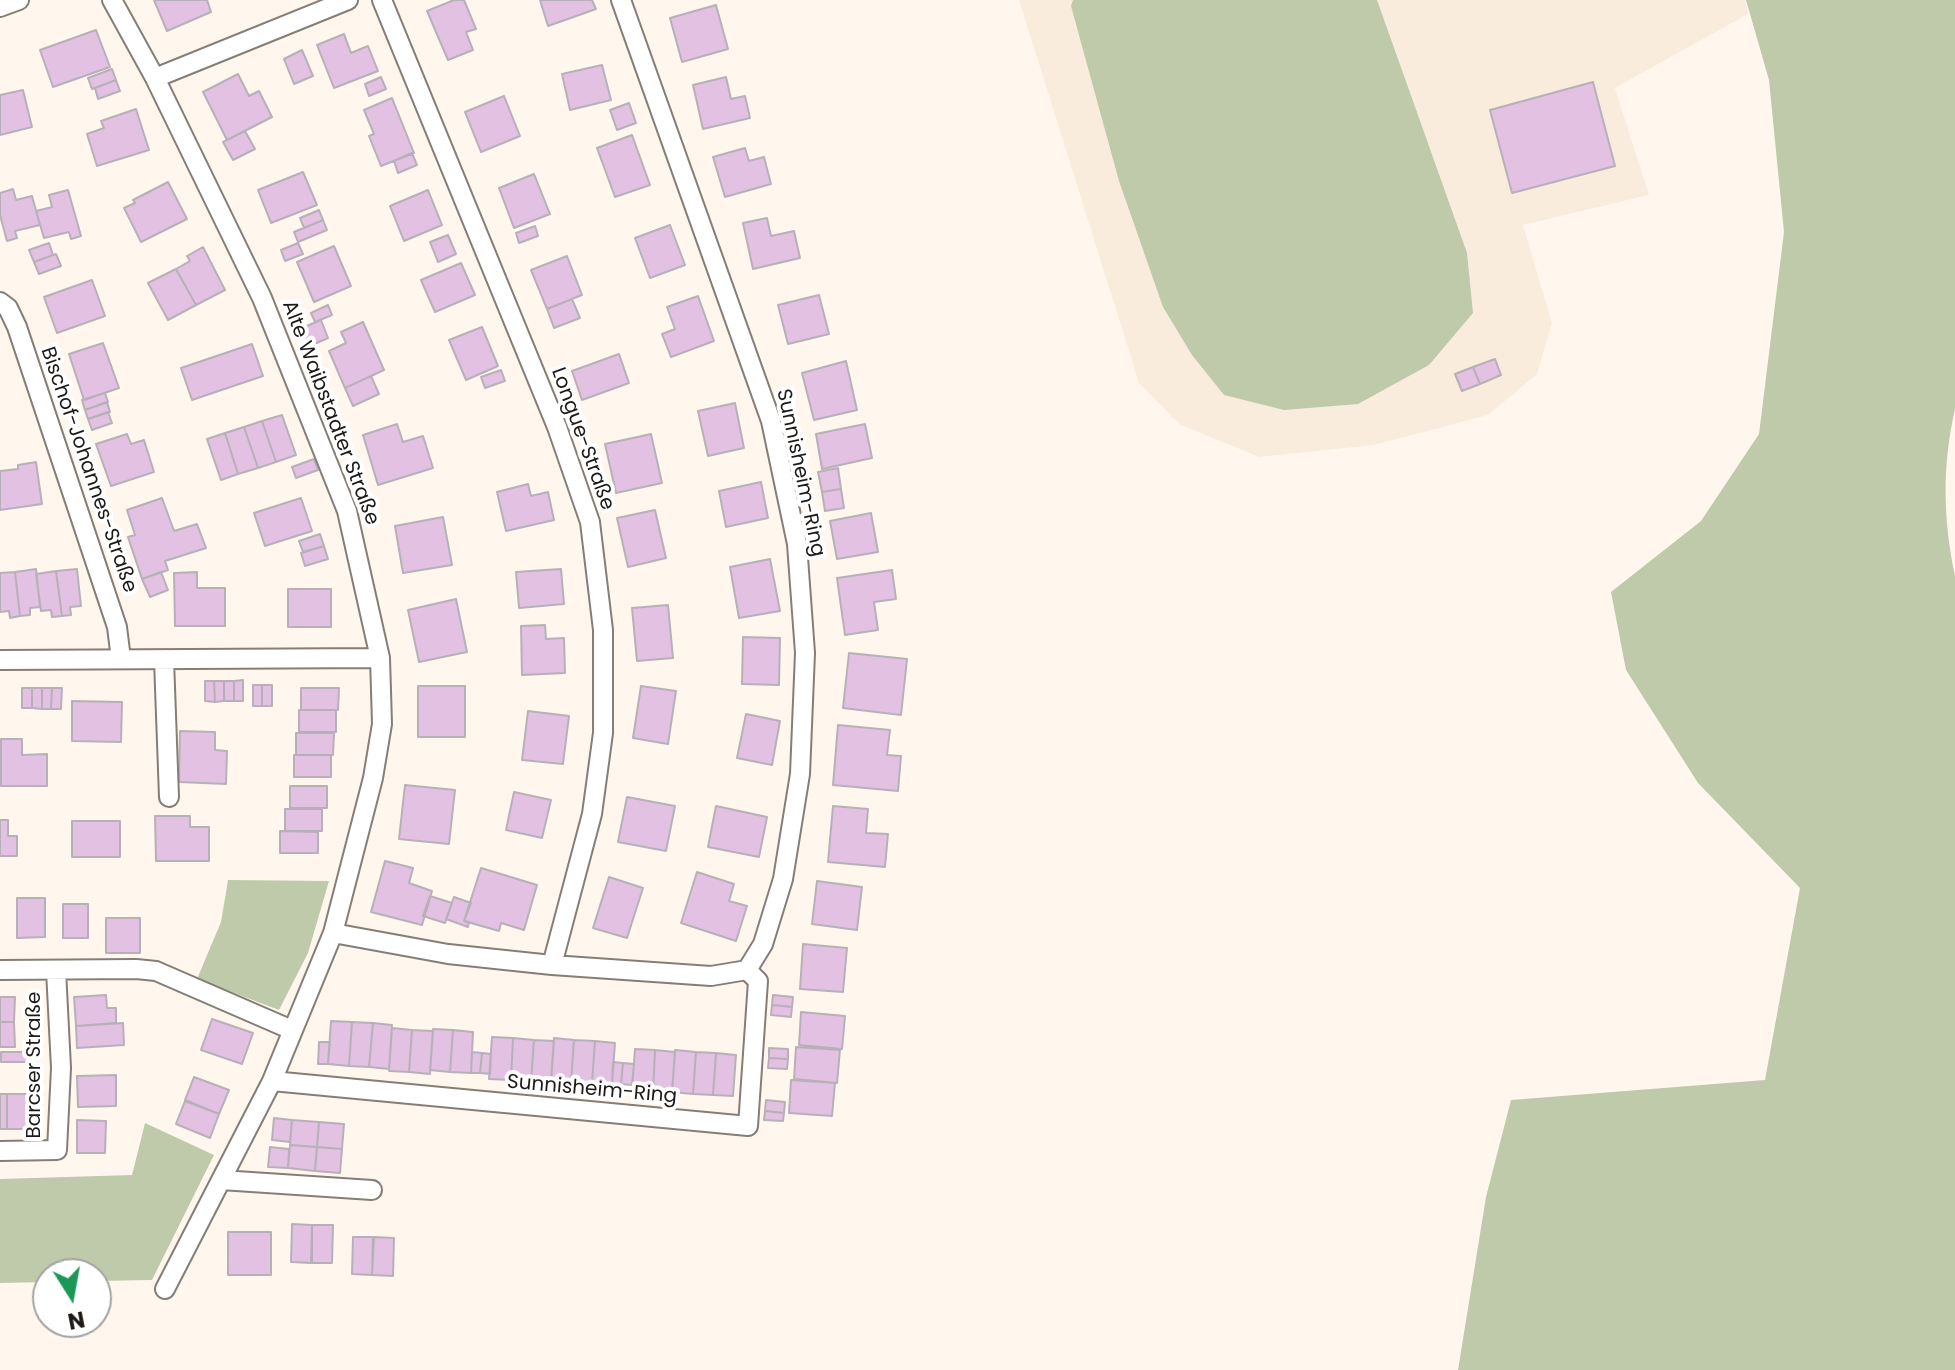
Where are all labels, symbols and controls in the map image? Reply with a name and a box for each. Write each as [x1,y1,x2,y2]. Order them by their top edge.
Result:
street label: Alte Waibstadter Straße [276,298,384,528]
street label: Bischof-Johannes-Straße [35,344,141,596]
street label: Longue-Straße [545,364,619,514]
street label: Sunnisheim-Ring [771,387,829,559]
street label: Barcser Straße [23,991,47,1139]
street label: Sunnisheim-Ring [506,1071,678,1109]
north arrow [32,1258,112,1338]
text: N [65,1303,87,1337]

